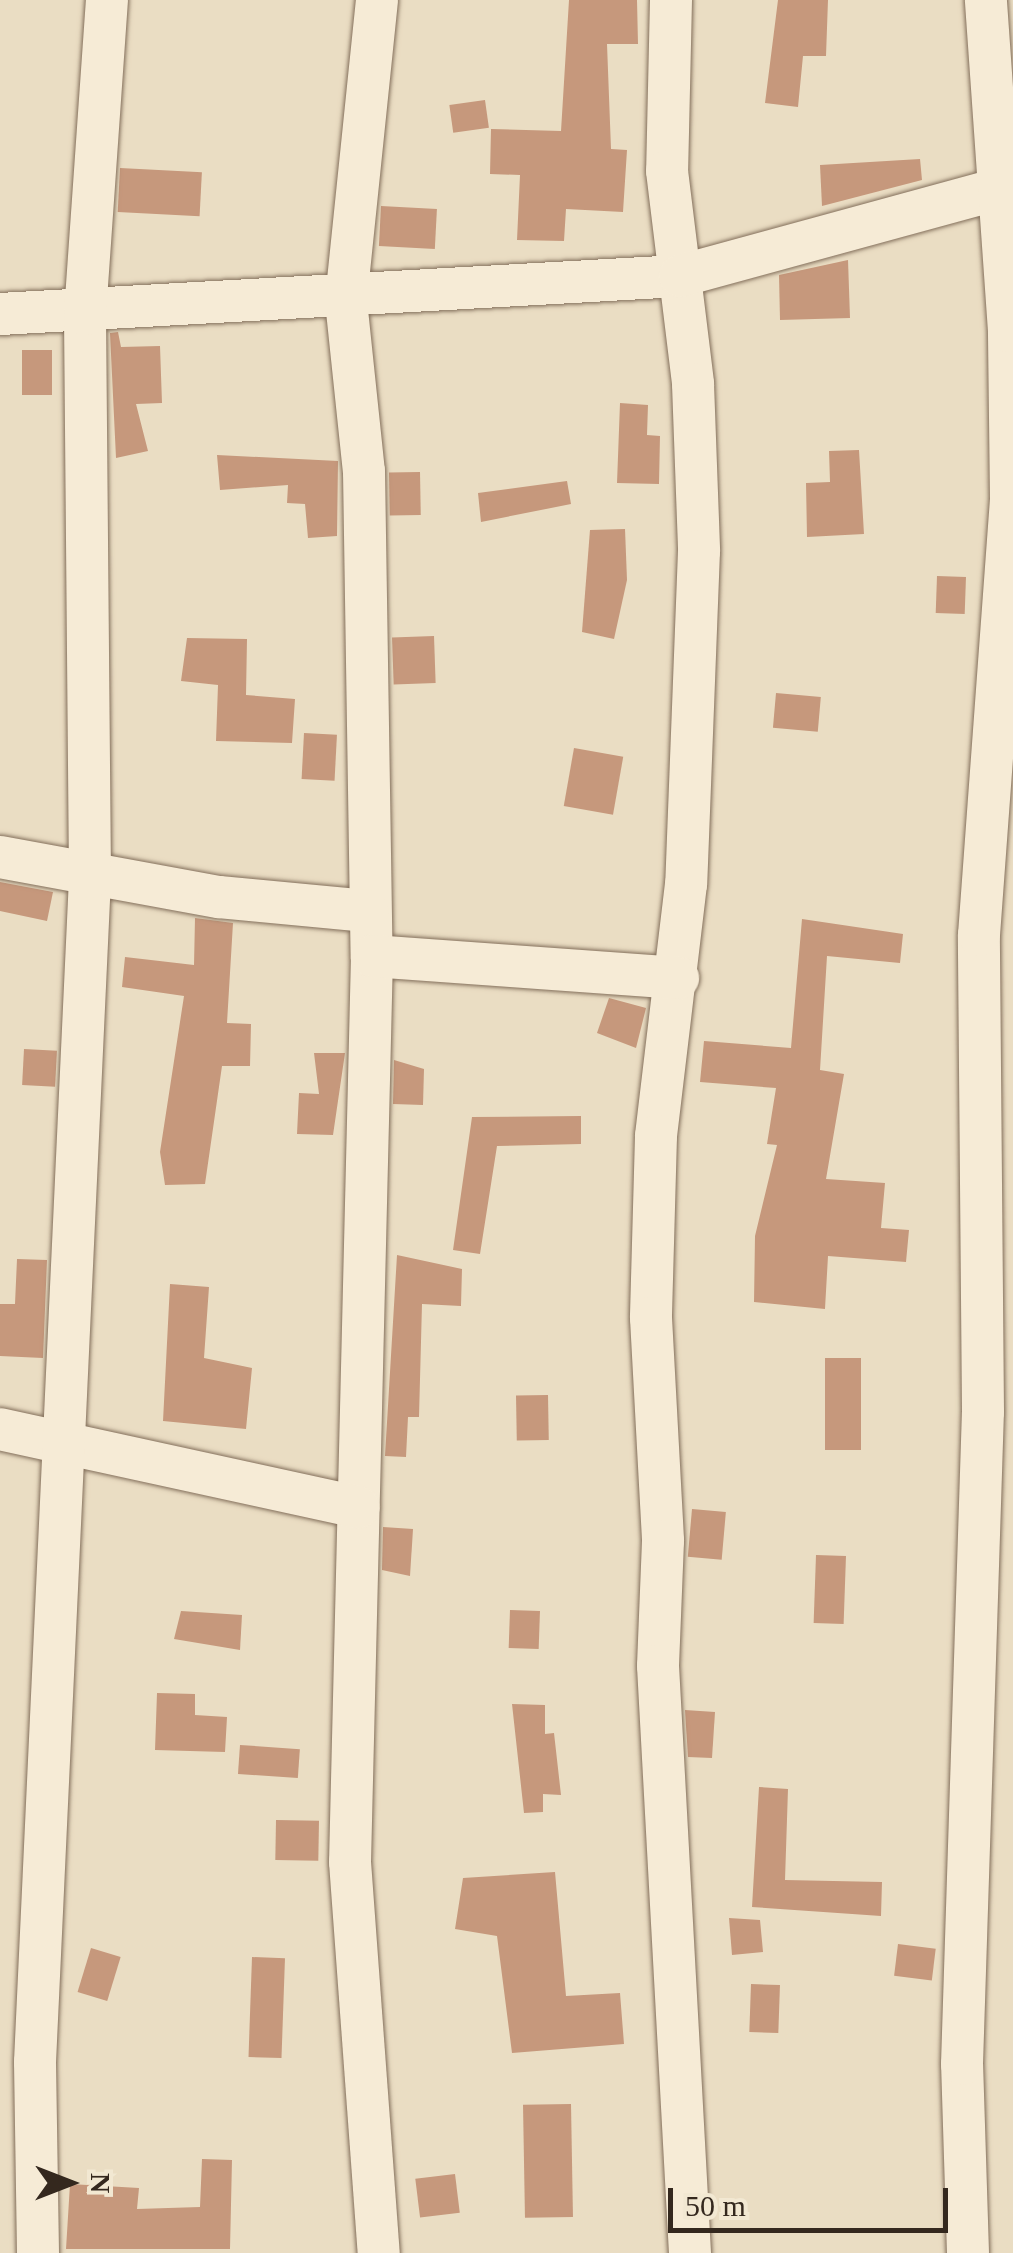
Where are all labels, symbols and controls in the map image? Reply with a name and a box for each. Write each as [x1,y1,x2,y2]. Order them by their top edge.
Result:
north arrow [20,2133,120,2233]
scale bar [673,2168,953,2230]
text: N [85,2173,116,2193]
text: 50 m [685,2189,746,2222]

